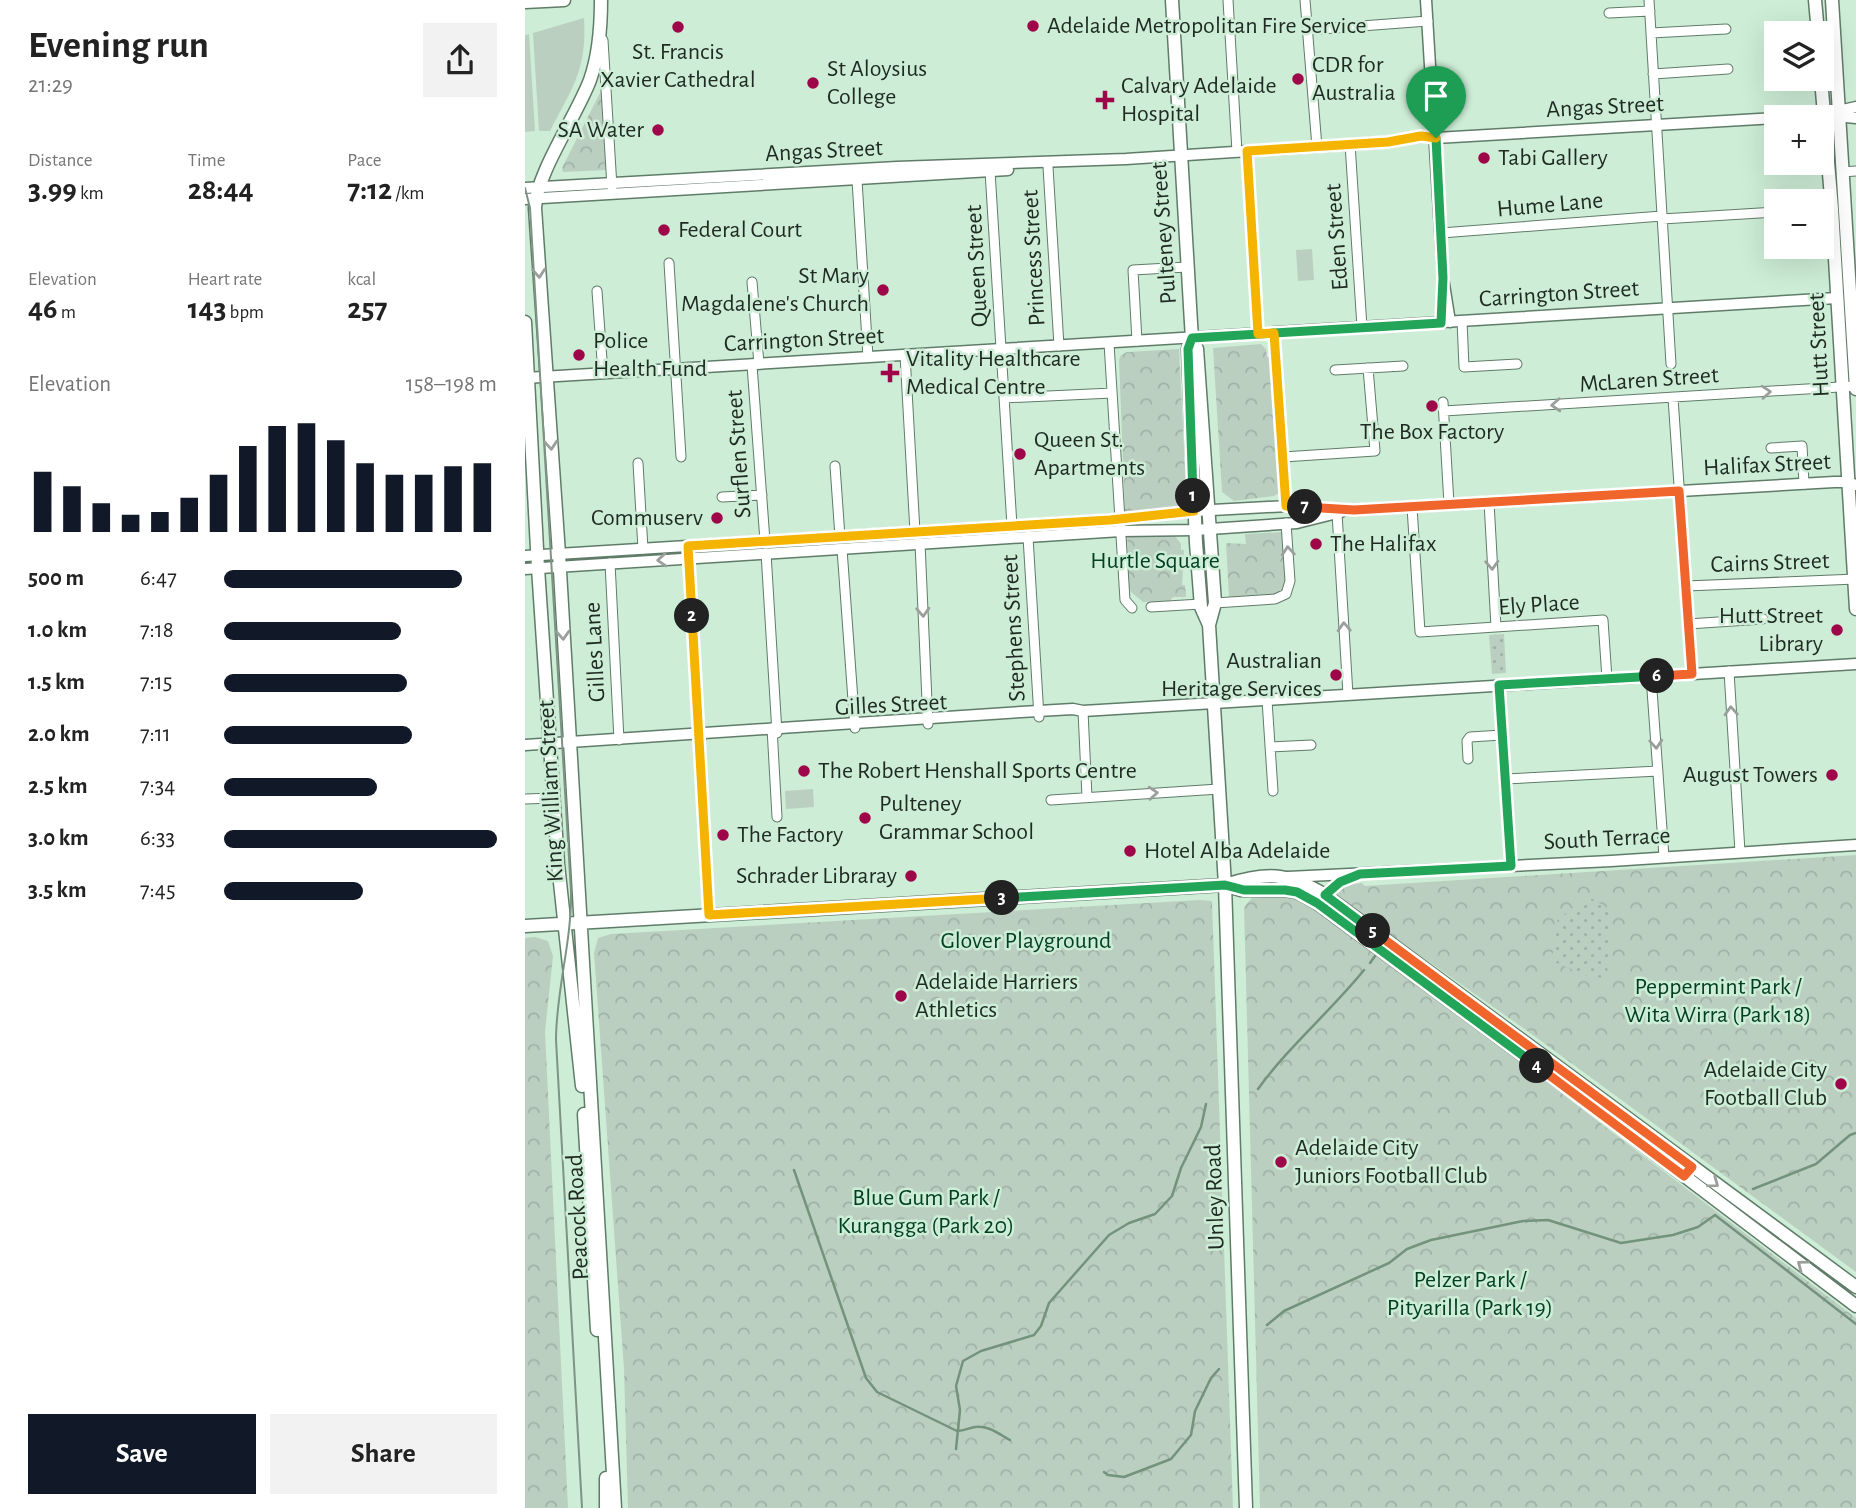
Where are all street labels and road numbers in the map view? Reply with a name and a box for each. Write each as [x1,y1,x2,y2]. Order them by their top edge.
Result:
street label: Angas Street [1546,92,1665,122]
street label: Angas Street [765,136,884,166]
street label: Pulteney Street [1147,161,1181,305]
street label: Eden Street [1321,182,1353,291]
street label: Hume Lane [1496,188,1604,222]
street label: Princess Street [1018,189,1050,327]
street label: Queen Street [962,204,992,328]
street label: Carrington Street [1478,276,1640,312]
street label: Hutt Street [1804,292,1834,398]
street label: Carrington Street [723,324,885,356]
street label: McLaren Street [1579,363,1720,397]
street label: Surflen Street [723,389,755,519]
street label: Halifax Street [1703,450,1832,480]
street label: Cairns Street [1710,549,1830,577]
street label: Stephens Street [998,554,1030,702]
street label: Ely Place [1498,590,1580,620]
street label: Gilles Lane [580,601,610,703]
street label: Gilles Street [834,690,948,720]
street label: King William Street [534,699,568,883]
street label: South Terrace [1543,824,1671,854]
street label: Unley Road [1201,1144,1229,1250]
street label: Peacock Road [563,1153,593,1281]

